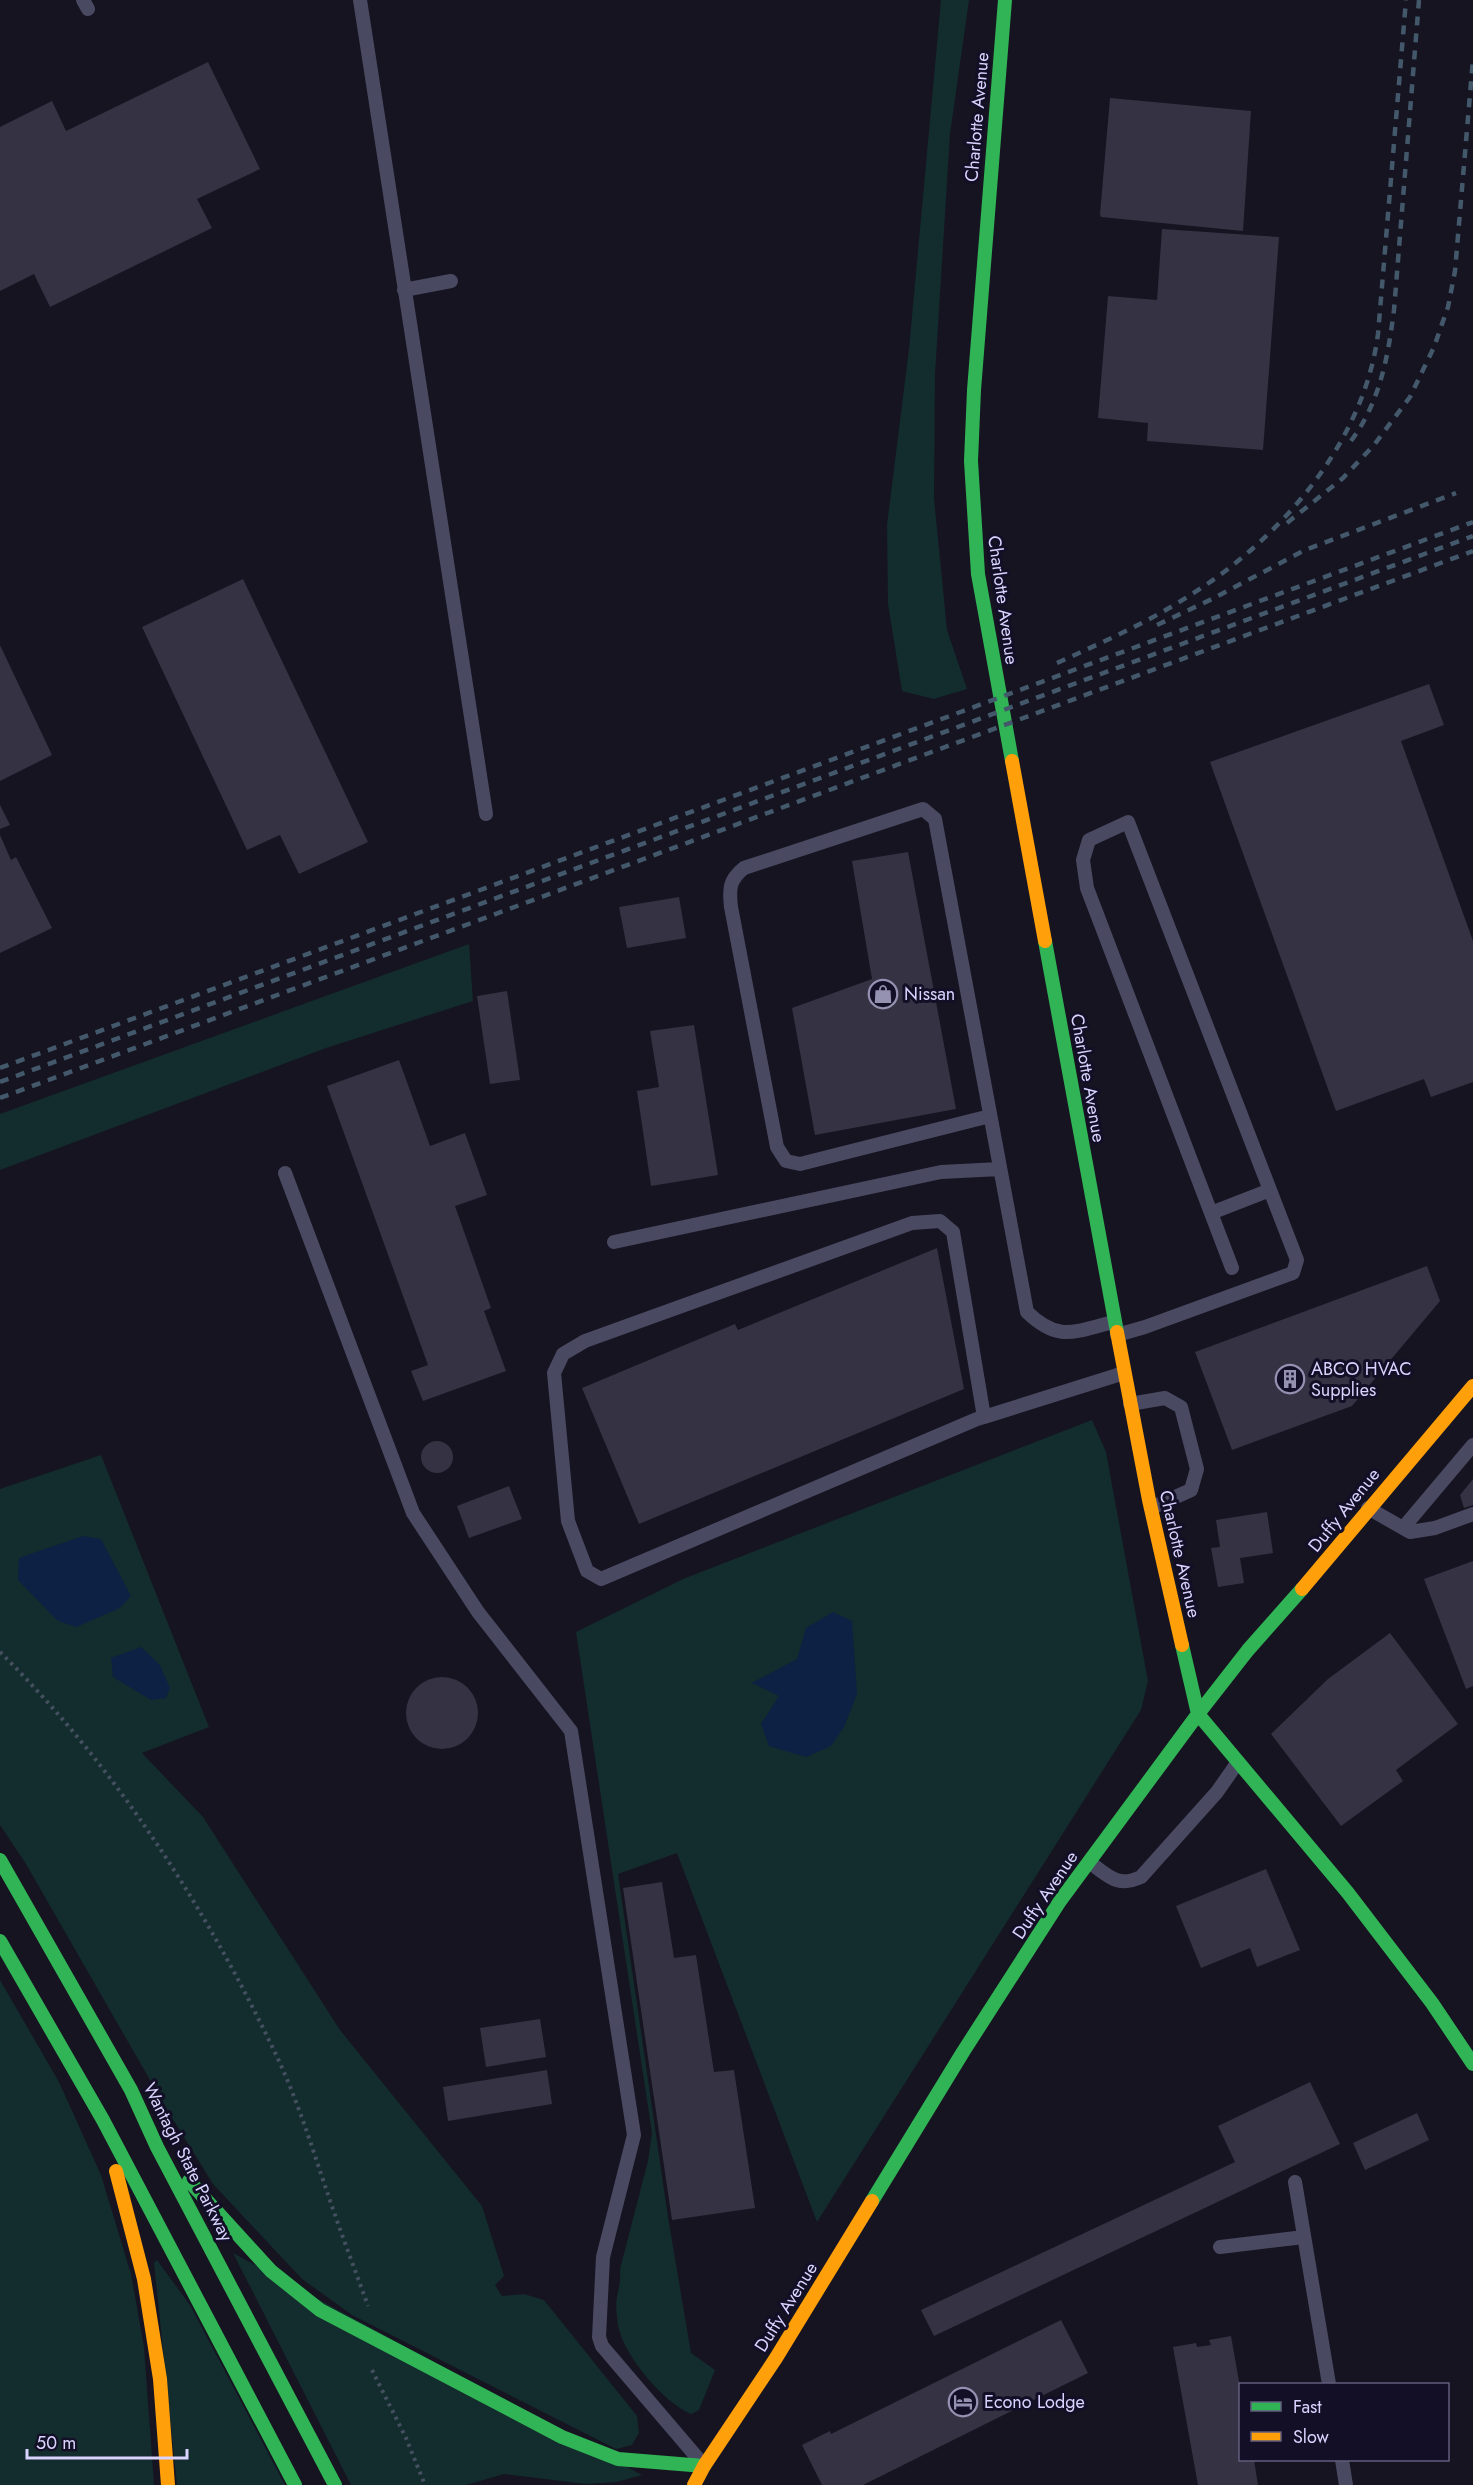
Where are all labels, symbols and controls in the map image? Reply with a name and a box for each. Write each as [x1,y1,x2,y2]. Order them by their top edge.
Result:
street label: Charlotte Avenue [958,51,996,183]
street label: Charlotte Avenue [981,534,1025,666]
shop icon: Nissan [867,978,899,1010]
place label: Nissan [904,981,955,1007]
street label: Charlotte Avenue [1064,1012,1112,1144]
place label: ABCO HVAC Supplies [1311,1356,1412,1403]
building icon: ABCO HVAC Supplies [1274,1363,1306,1395]
street label: Duffy Avenue [1302,1462,1386,1558]
street label: Charlotte Avenue [1153,1488,1207,1620]
street label: Duffy Avenue [1006,1846,1084,1944]
street label: Wantagh State Parkway [137,2078,239,2246]
street label: Duffy Avenue [748,2257,824,2357]
legend [1239,2383,1449,2461]
hotel icon: Econo Lodge [947,2386,979,2418]
place label: Econo Lodge [984,2389,1085,2415]
text: Fast [1293,2394,1322,2420]
scale bar [27,2422,188,2460]
text: Slow [1293,2424,1330,2450]
text: 50 m [36,2430,76,2456]

